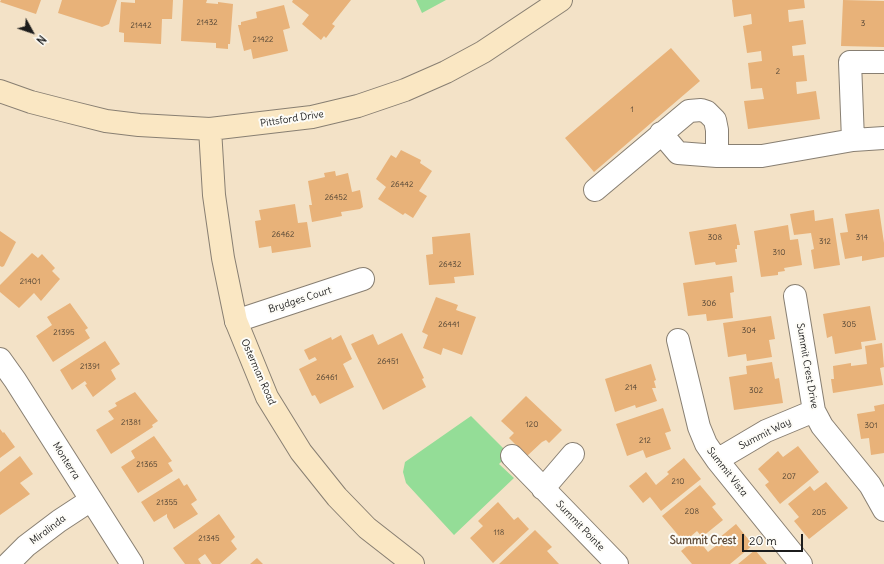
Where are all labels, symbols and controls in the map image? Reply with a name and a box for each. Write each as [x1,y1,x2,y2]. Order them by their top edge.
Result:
north arrow [12,12,52,52]
house number: 21432 [196,18,218,28]
house number: 3 [861,19,865,29]
house number: 21442 [130,21,152,31]
text: N [33,32,49,47]
house number: 21422 [253,35,273,45]
house number: 2 [776,67,780,77]
house number: 1 [630,105,634,115]
street label: Pittsford Drive [259,108,325,130]
house number: 26442 [391,180,413,190]
house number: 26452 [325,193,347,203]
house number: 26462 [272,230,294,240]
house number: 308 [708,233,722,243]
house number: 314 [856,233,868,243]
house number: 312 [819,237,831,247]
house number: 310 [773,248,785,258]
house number: 26432 [439,260,461,270]
house number: 21401 [20,277,40,287]
street label: Brydges Court [267,284,333,316]
house number: 306 [702,299,716,309]
house number: 26441 [438,320,460,330]
house number: 305 [842,320,856,330]
street label: Summit Crest Drive [794,322,820,410]
house number: 304 [742,326,756,336]
house number: 21395 [53,328,75,338]
street label: Osterman Road [238,337,278,407]
house number: 26451 [377,357,399,367]
house number: 21391 [80,362,100,372]
house number: 26461 [316,373,338,383]
house number: 214 [625,383,637,393]
house number: 302 [749,386,763,396]
street label: Summit Way [737,416,793,452]
house number: 21381 [121,418,141,428]
house number: 120 [526,420,538,430]
house number: 301 [865,421,877,431]
house number: 212 [639,436,651,446]
street label: Monterra [50,440,82,482]
street label: Summit Vista [704,445,750,499]
house number: 21365 [136,460,158,470]
house number: 207 [782,472,796,482]
house number: 210 [672,477,684,487]
house number: 21355 [156,498,178,508]
street label: Summit Pointe [553,498,607,554]
house number: 208 [685,507,699,517]
house number: 205 [812,508,826,518]
street label: Miralinda [28,513,68,547]
scale bar [744,526,805,552]
house number: 118 [494,528,504,538]
text: 20 m [749,533,777,548]
house number: 21345 [198,534,220,544]
district label: Summit Crest [670,534,736,548]

